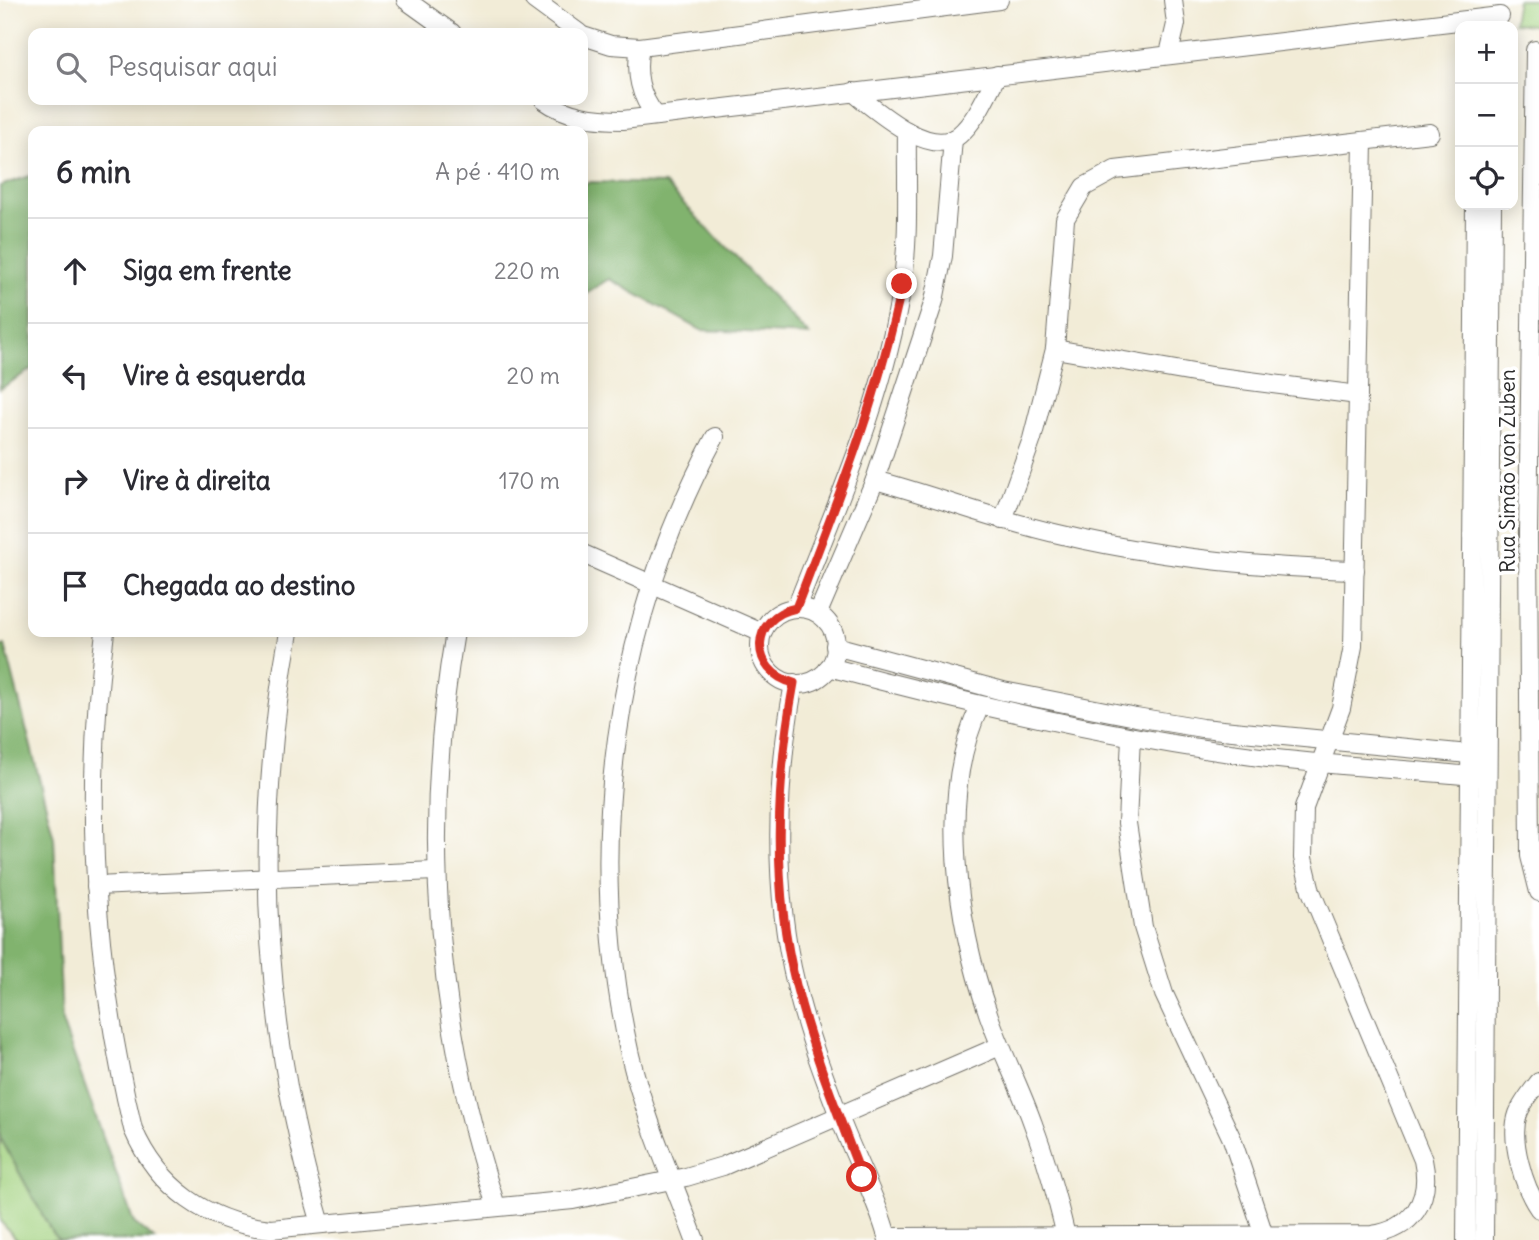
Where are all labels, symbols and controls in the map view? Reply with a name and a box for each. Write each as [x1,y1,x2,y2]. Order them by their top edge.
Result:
map controls [1455,21,1518,210]
button: + [1455,21,1518,84]
search box [28,28,588,105]
icon: search [52,48,90,86]
text: Pesquisar aqui [108,50,277,83]
button: − [1455,84,1518,147]
button: locate [1455,147,1518,210]
text: 6 min [56,153,131,191]
text: A pé · 410 m [435,157,560,186]
icon: ahead [56,252,94,290]
text: Siga em frente [123,254,291,287]
text: 220 m [494,256,560,285]
route end [886,268,917,299]
icon: left [56,357,94,395]
text: Vire à esquerda [123,359,306,392]
text: 20 m [507,361,560,390]
street label: Rua Simão von Zuben [1494,369,1521,573]
icon: right [56,462,94,500]
text: Vire à direita [123,464,271,497]
text: 170 m [499,466,560,495]
icon: arrive [56,567,94,605]
text: Chegada ao destino [123,569,355,602]
route start [846,1161,877,1192]

